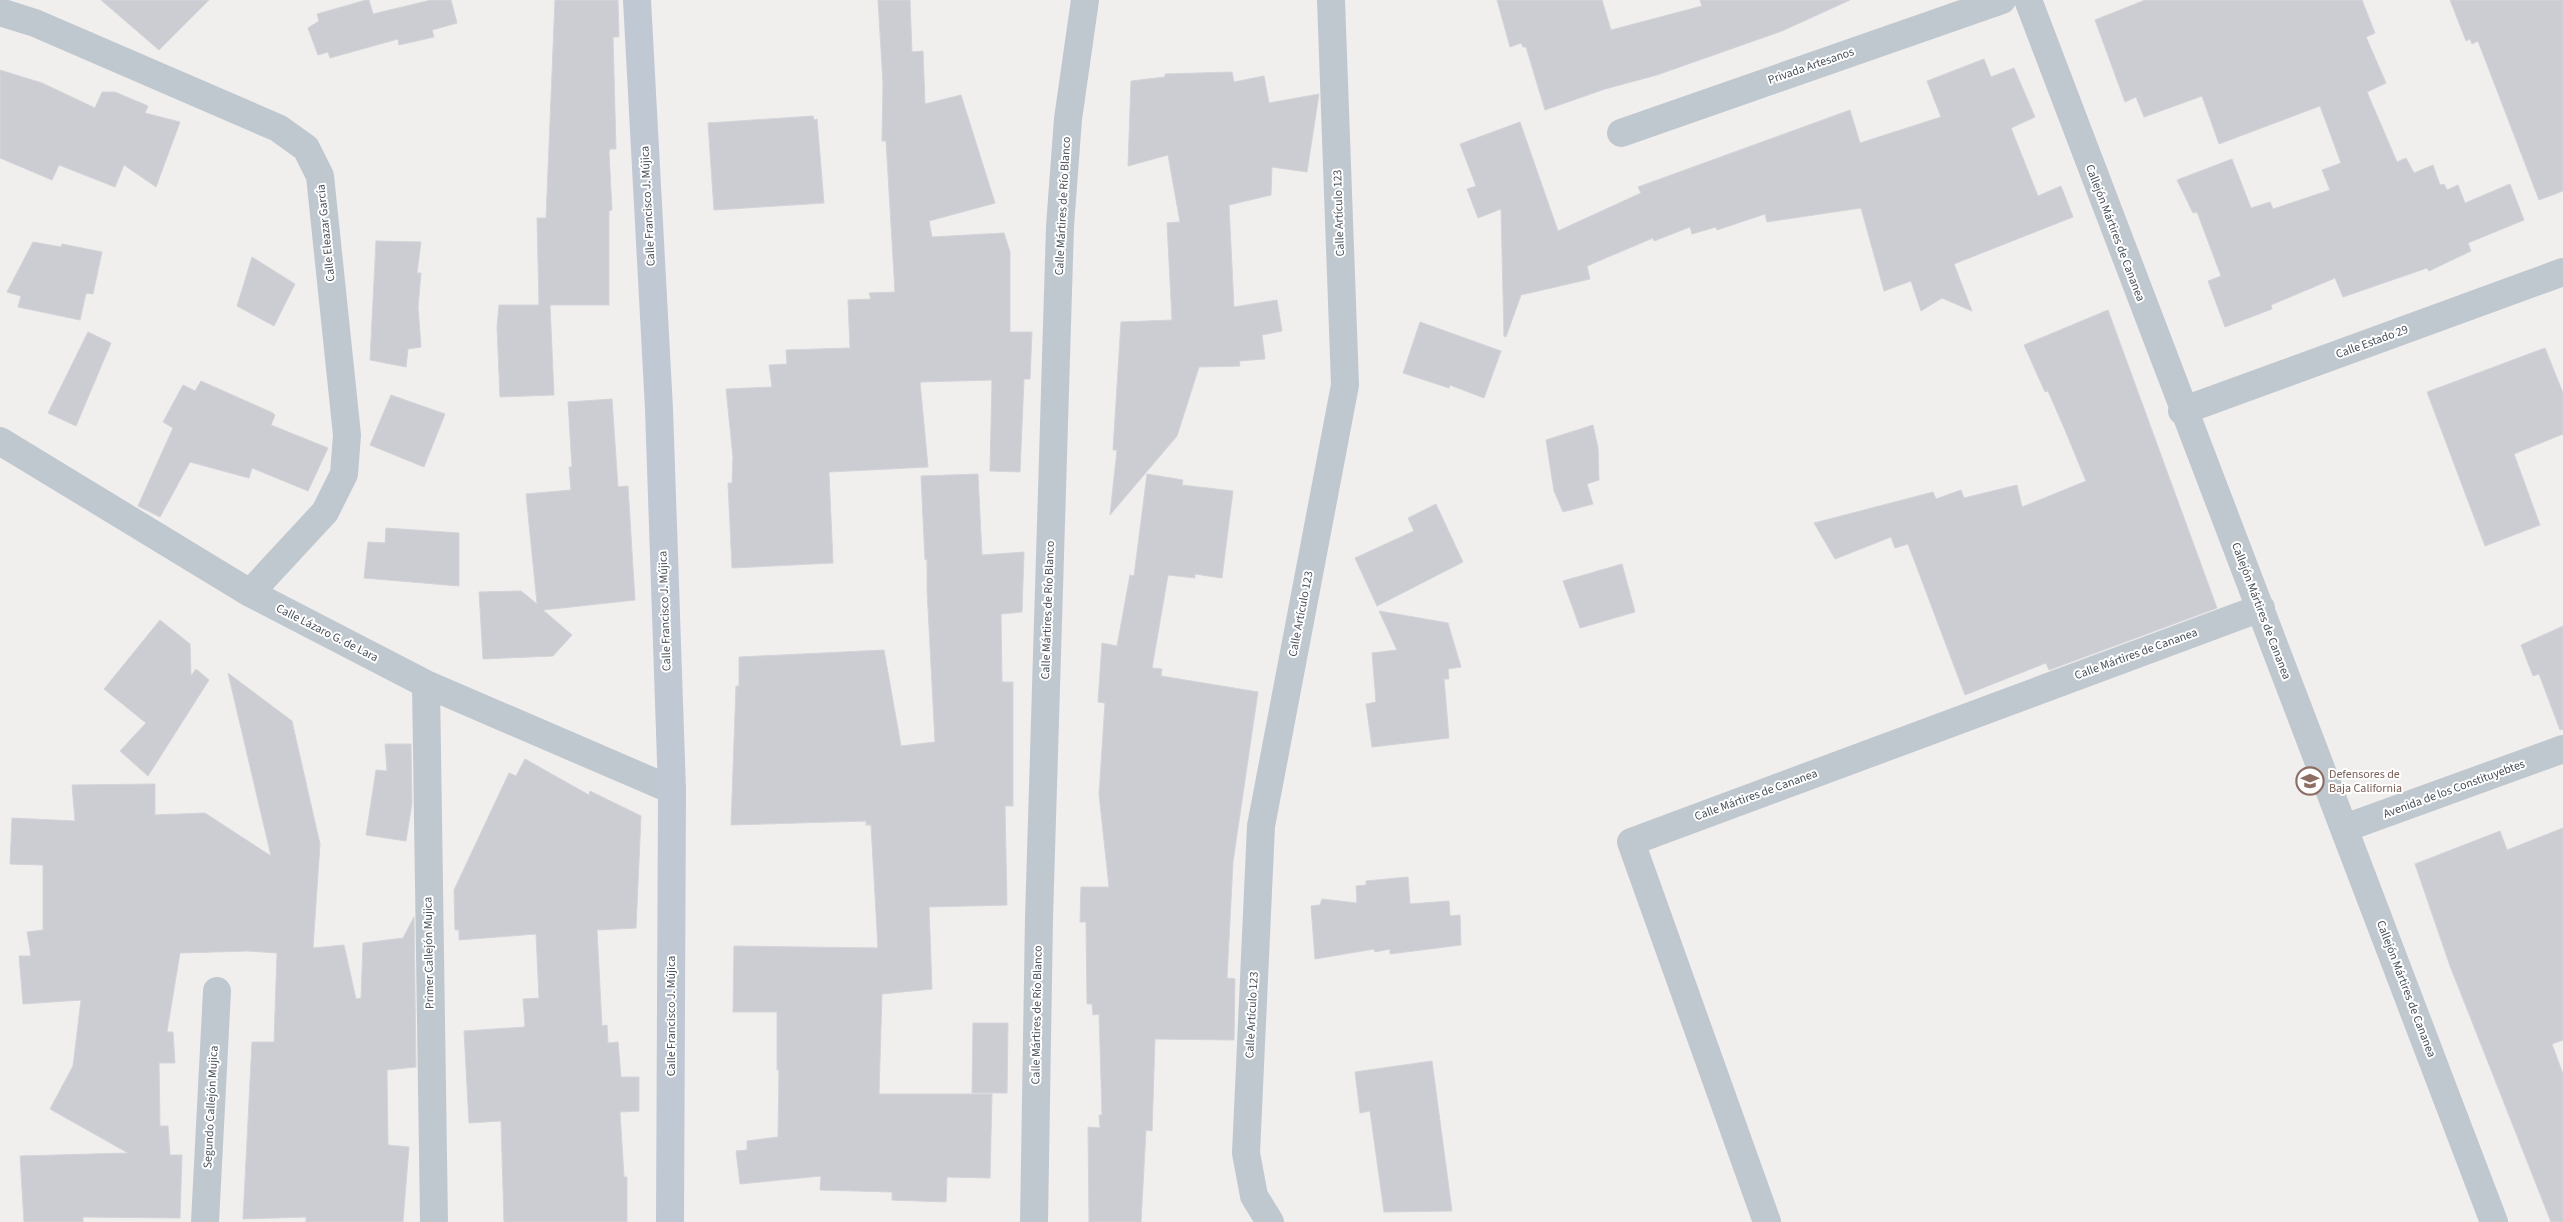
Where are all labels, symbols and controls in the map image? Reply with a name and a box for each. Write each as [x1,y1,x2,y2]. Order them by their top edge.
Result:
street label: Privada Artesanos [1766,43,1856,89]
street label: Calle Mártires de Río Blanco [1051,136,1075,276]
street label: Calle Francisco J. Mújica [636,145,660,267]
street label: Callejón Mártires de Cananea [2081,162,2149,304]
street label: Calle Artículo 123 [1329,169,1349,257]
street label: Calle Eleazar García [312,183,340,283]
street label: Calle Estado 29 [2333,321,2411,363]
street label: Calle Mártires de Río Blanco [1037,540,1059,680]
street label: Callejón Mártires de Cananea [2227,540,2295,682]
street label: Calle Francisco J. Mújica [654,550,676,672]
street label: Calle Artículo 123 [1284,570,1318,658]
street label: Calle Lázaro G. de Lara [273,600,381,666]
street label: Calle Mártires de Cananea [2072,624,2200,684]
street label: Avenida de los Constituyebtes [2381,755,2527,823]
street label: Calle Mártires de Cananea [1692,765,1820,825]
school or university icon: Defensores de Baja California [2295,766,2325,796]
place label: Defensores de Baja California [2329,766,2402,797]
street label: Primer Callejón Mujica [420,897,438,1009]
street label: Callejón Mártires de Cananea [2372,918,2440,1060]
street label: Calle Mártires de Río Blanco [1027,945,1047,1085]
street label: Calle Francisco J. Mújica [663,956,680,1076]
street label: Calle Artículo 123 [1241,971,1263,1059]
street label: Segundo Callejón Mujica [199,1045,223,1169]

